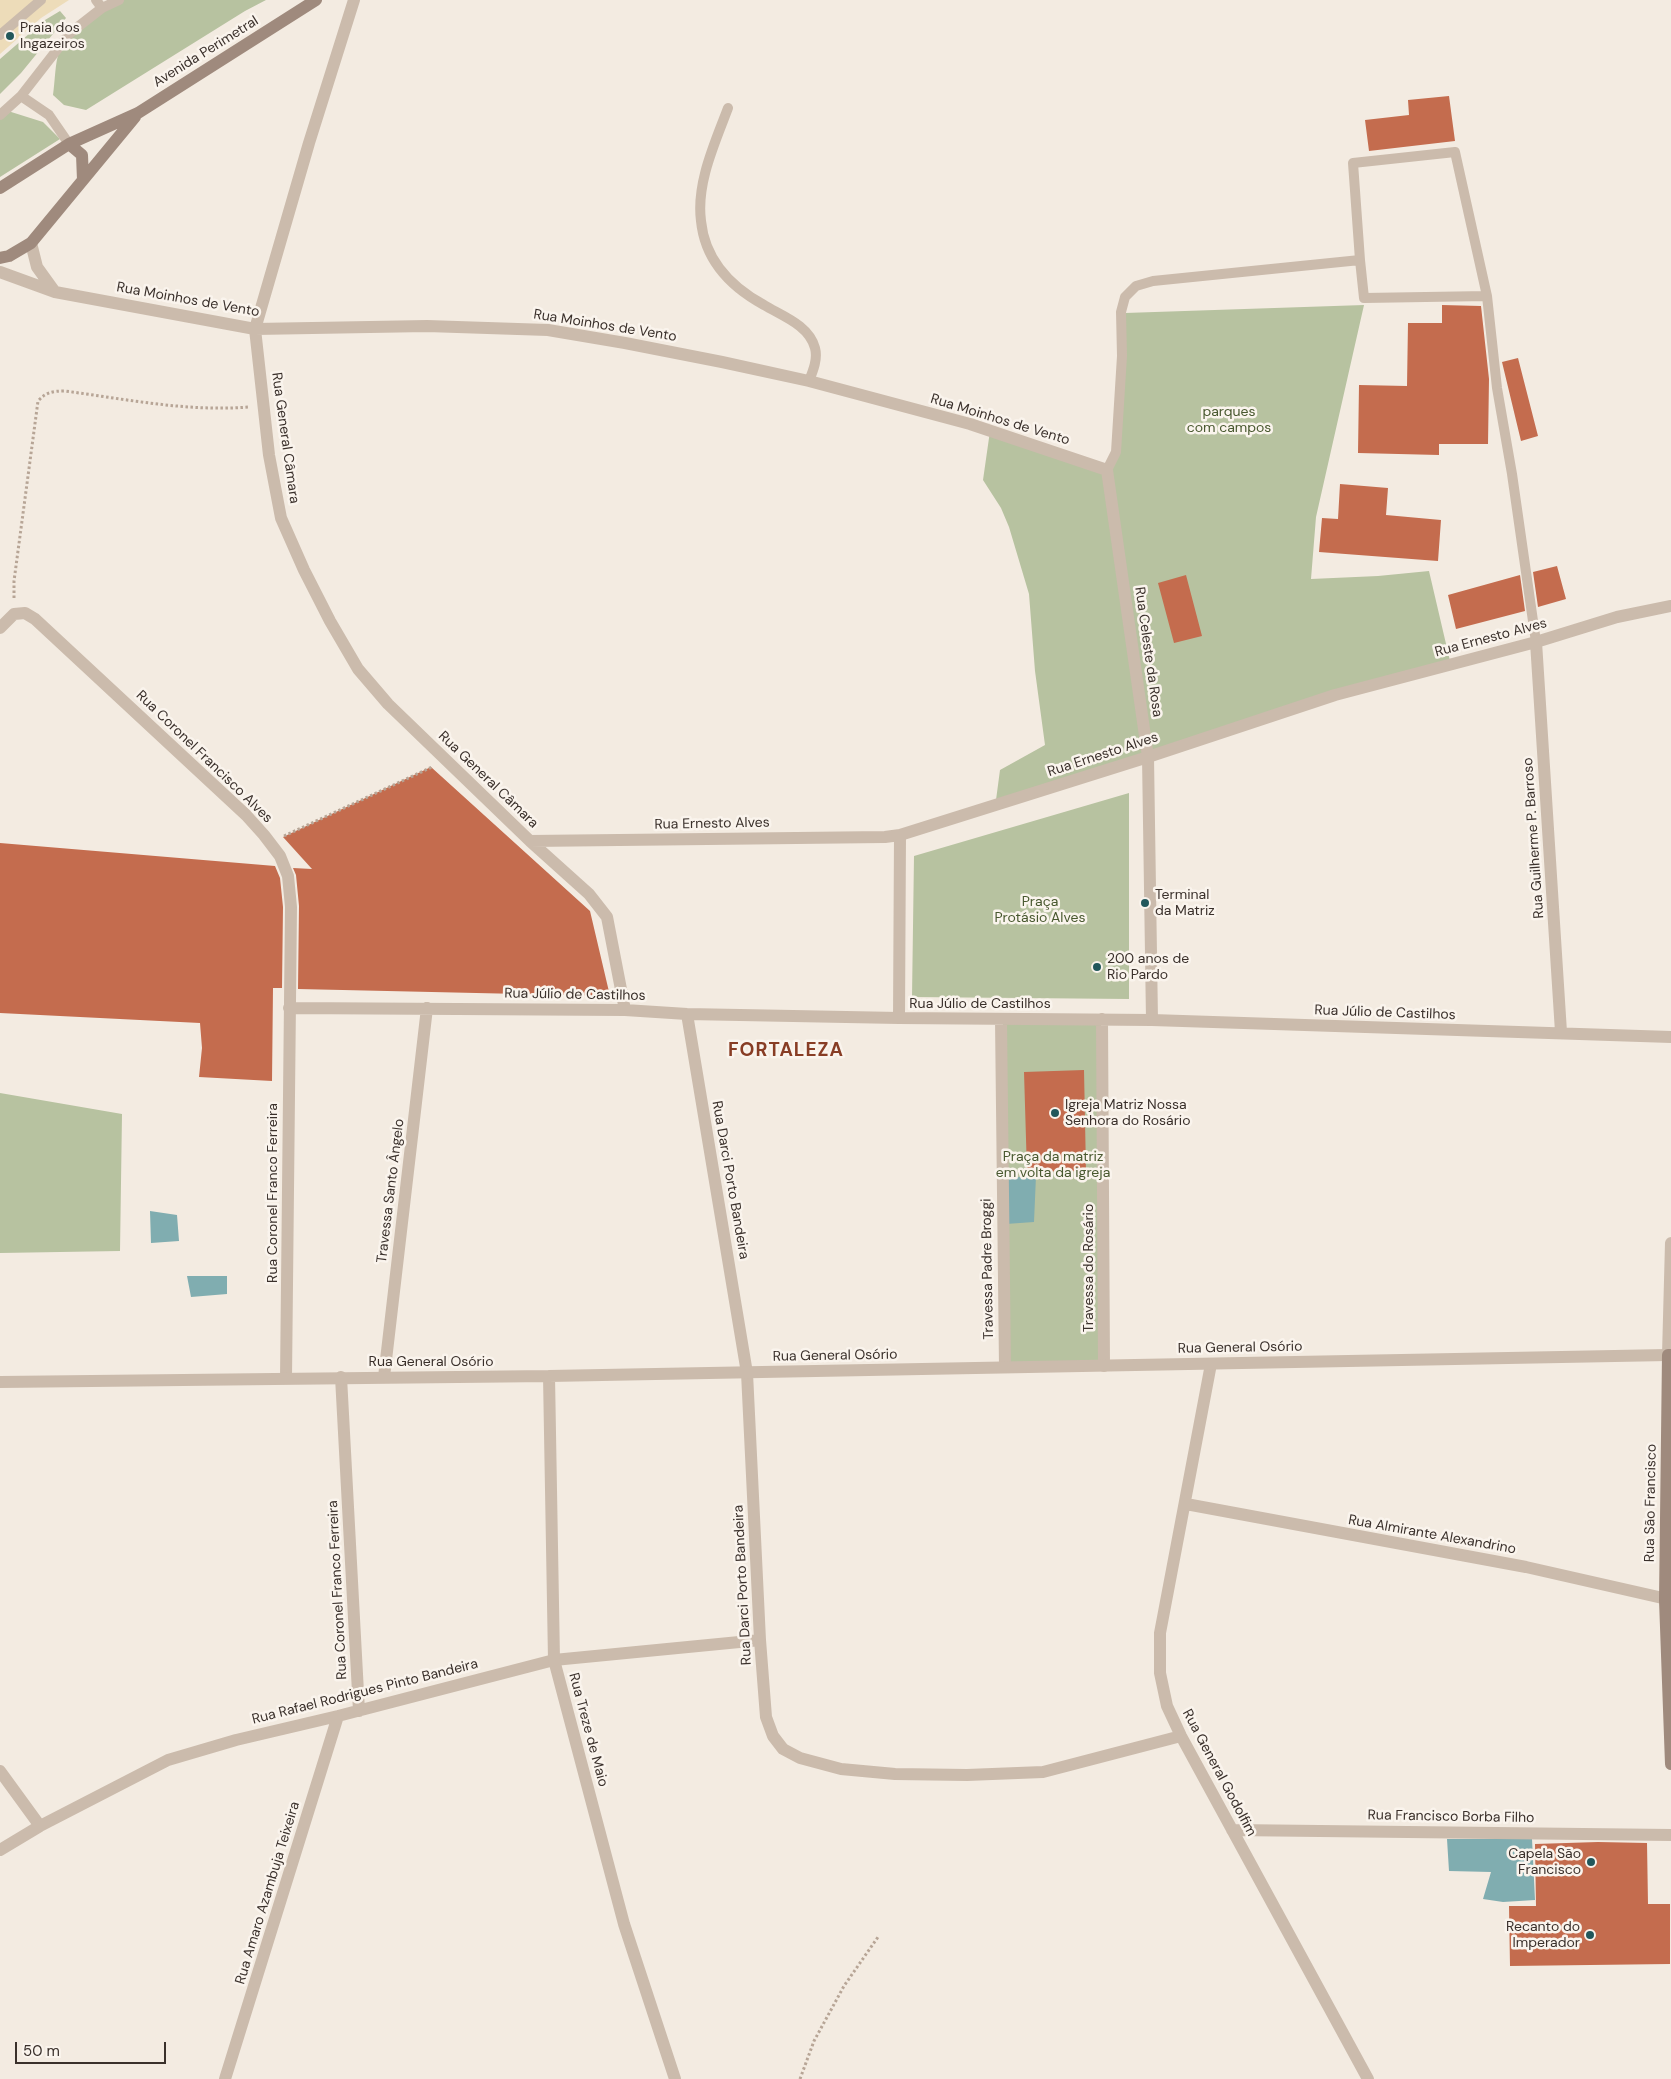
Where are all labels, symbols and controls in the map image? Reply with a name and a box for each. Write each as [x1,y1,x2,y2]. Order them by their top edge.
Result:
street label: Avenida Perimetral [150,13,262,91]
place label: Praia dos Ingazeiros [20,20,85,52]
marker: Praia dos Ingazeiros [4,30,16,42]
street label: Rua Moinhos de Vento [115,279,261,321]
street label: Rua Moinhos de Vento [532,306,678,346]
street label: Rua General Câmara [267,371,303,505]
street label: Rua Moinhos de Vento [928,391,1072,449]
park label: parques com campos [1187,404,1271,437]
street label: Rua Celeste da Rosa [1131,586,1165,718]
street label: Rua Ernesto Alves [1433,615,1549,661]
street label: Rua Coronel Francisco Alves [132,687,276,827]
street label: Rua General Câmara [435,728,541,832]
street label: Rua Ernesto Alves [1046,729,1160,781]
street label: Rua Guilherme P. Barroso [1520,757,1548,919]
street label: Rua Ernesto Alves [654,815,770,833]
place label: Terminal da Matriz [1155,887,1215,920]
park label: Praça Protásio Alves [995,894,1085,926]
marker: Terminal da Matriz [1139,897,1151,909]
place label: 200 anos de Rio Pardo [1107,951,1189,984]
marker: 200 anos de Rio Pardo [1091,961,1103,973]
street label: Rua Júlio de Castilhos [504,985,646,1005]
street label: Rua Júlio de Castilhos [909,996,1051,1012]
street label: Rua Júlio de Castilhos [1314,1002,1456,1024]
district label: FORTALEZA [727,1040,845,1062]
place label: Igreja Matriz Nossa Senhora do Rosário [1065,1097,1190,1130]
street label: Rua Darci Porto Bandeira [708,1100,752,1260]
street label: Rua Coronel Franco Ferreira [265,1103,281,1283]
marker: Igreja Matriz Nossa Senhora do Rosário [1049,1107,1061,1119]
street label: Travessa Santo Ângelo [374,1118,408,1264]
park label: Praça da matriz em volta da igreja [996,1149,1110,1182]
street label: Travessa Padre Broggi [978,1198,998,1340]
street label: Travessa do Rosário [1081,1204,1097,1332]
street label: Rua General Osório [1177,1339,1303,1357]
street label: Rua General Osório [772,1347,898,1365]
street label: Rua General Osório [369,1354,493,1370]
street label: Rua São Francisco [1642,1444,1660,1562]
street label: Rua Coronel Franco Ferreira [325,1500,351,1680]
street label: Rua Darci Porto Bandeira [730,1504,756,1666]
street label: Rua Almirante Alexandrino [1347,1512,1517,1558]
street label: Rua Rafael Rodrigues Pinto Bandeira [250,1656,480,1728]
street label: Rua Treze de Maio [565,1671,611,1789]
street label: Rua General Godolfim [1178,1707,1260,1839]
street label: Rua Amaro Azambuja Teixeira [232,1800,304,1986]
street label: Rua Francisco Borba Filho [1367,1807,1535,1827]
place label: Capela São Francisco [1508,1846,1581,1878]
marker: Capela São Francisco [1585,1856,1597,1868]
place label: Recanto do Imperador [1506,1919,1580,1951]
marker: Recanto do Imperador [1584,1929,1596,1941]
scale bar [18,2032,169,2064]
text: 50 m [23,2041,60,2061]

